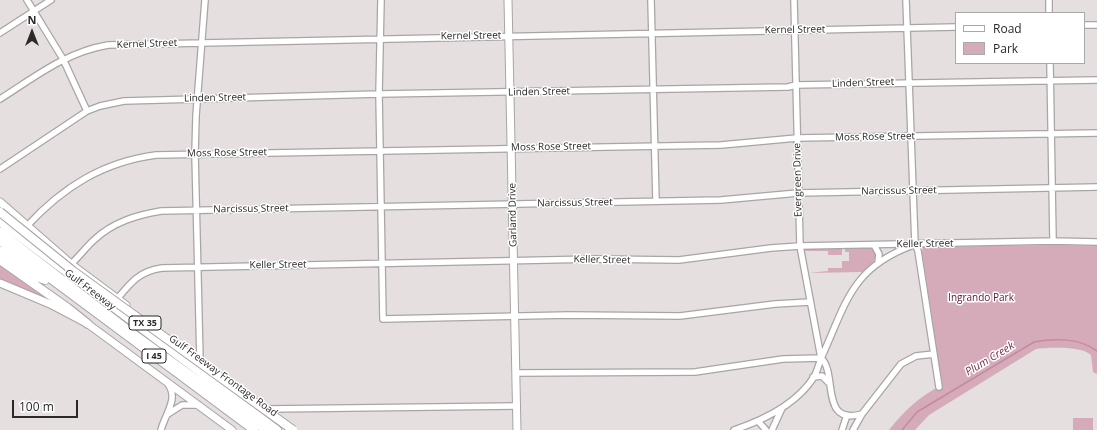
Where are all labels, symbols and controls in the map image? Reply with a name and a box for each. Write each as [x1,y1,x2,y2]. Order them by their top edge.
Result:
north arrow [12,12,52,52]
text: N [28,12,36,27]
legend [955,12,1085,64]
text: Road [993,20,1022,37]
street label: Kernel Street [765,23,825,37]
street label: Kernel Street [441,29,501,43]
street label: Kernel Street [116,37,178,51]
text: Park [993,40,1018,57]
street label: Linden Street [832,76,894,90]
street label: Linden Street [508,85,570,99]
street label: Linden Street [184,91,246,105]
street label: Moss Rose Street [835,130,915,144]
street label: Moss Rose Street [511,140,591,154]
street label: Evergreen Drive [791,143,805,217]
street label: Moss Rose Street [187,146,267,160]
street label: Garland Drive [506,183,520,247]
street label: Narcissus Street [861,184,937,198]
street label: Narcissus Street [537,196,613,210]
street label: Narcissus Street [213,202,289,216]
street label: Keller Street [896,238,954,250]
street label: Keller Street [573,254,631,266]
street label: Keller Street [249,259,307,271]
street label: Gulf Freeway [62,267,118,313]
park label: Ingrando Park [948,292,1014,304]
road number: TX 35 [129,316,161,330]
street label: Gulf Freeway Frontage Road [166,333,280,419]
water label: Plum Creek [963,339,1017,379]
road number: I 45 [142,349,166,363]
scale bar [14,392,80,418]
text: 100 m [19,398,54,415]

